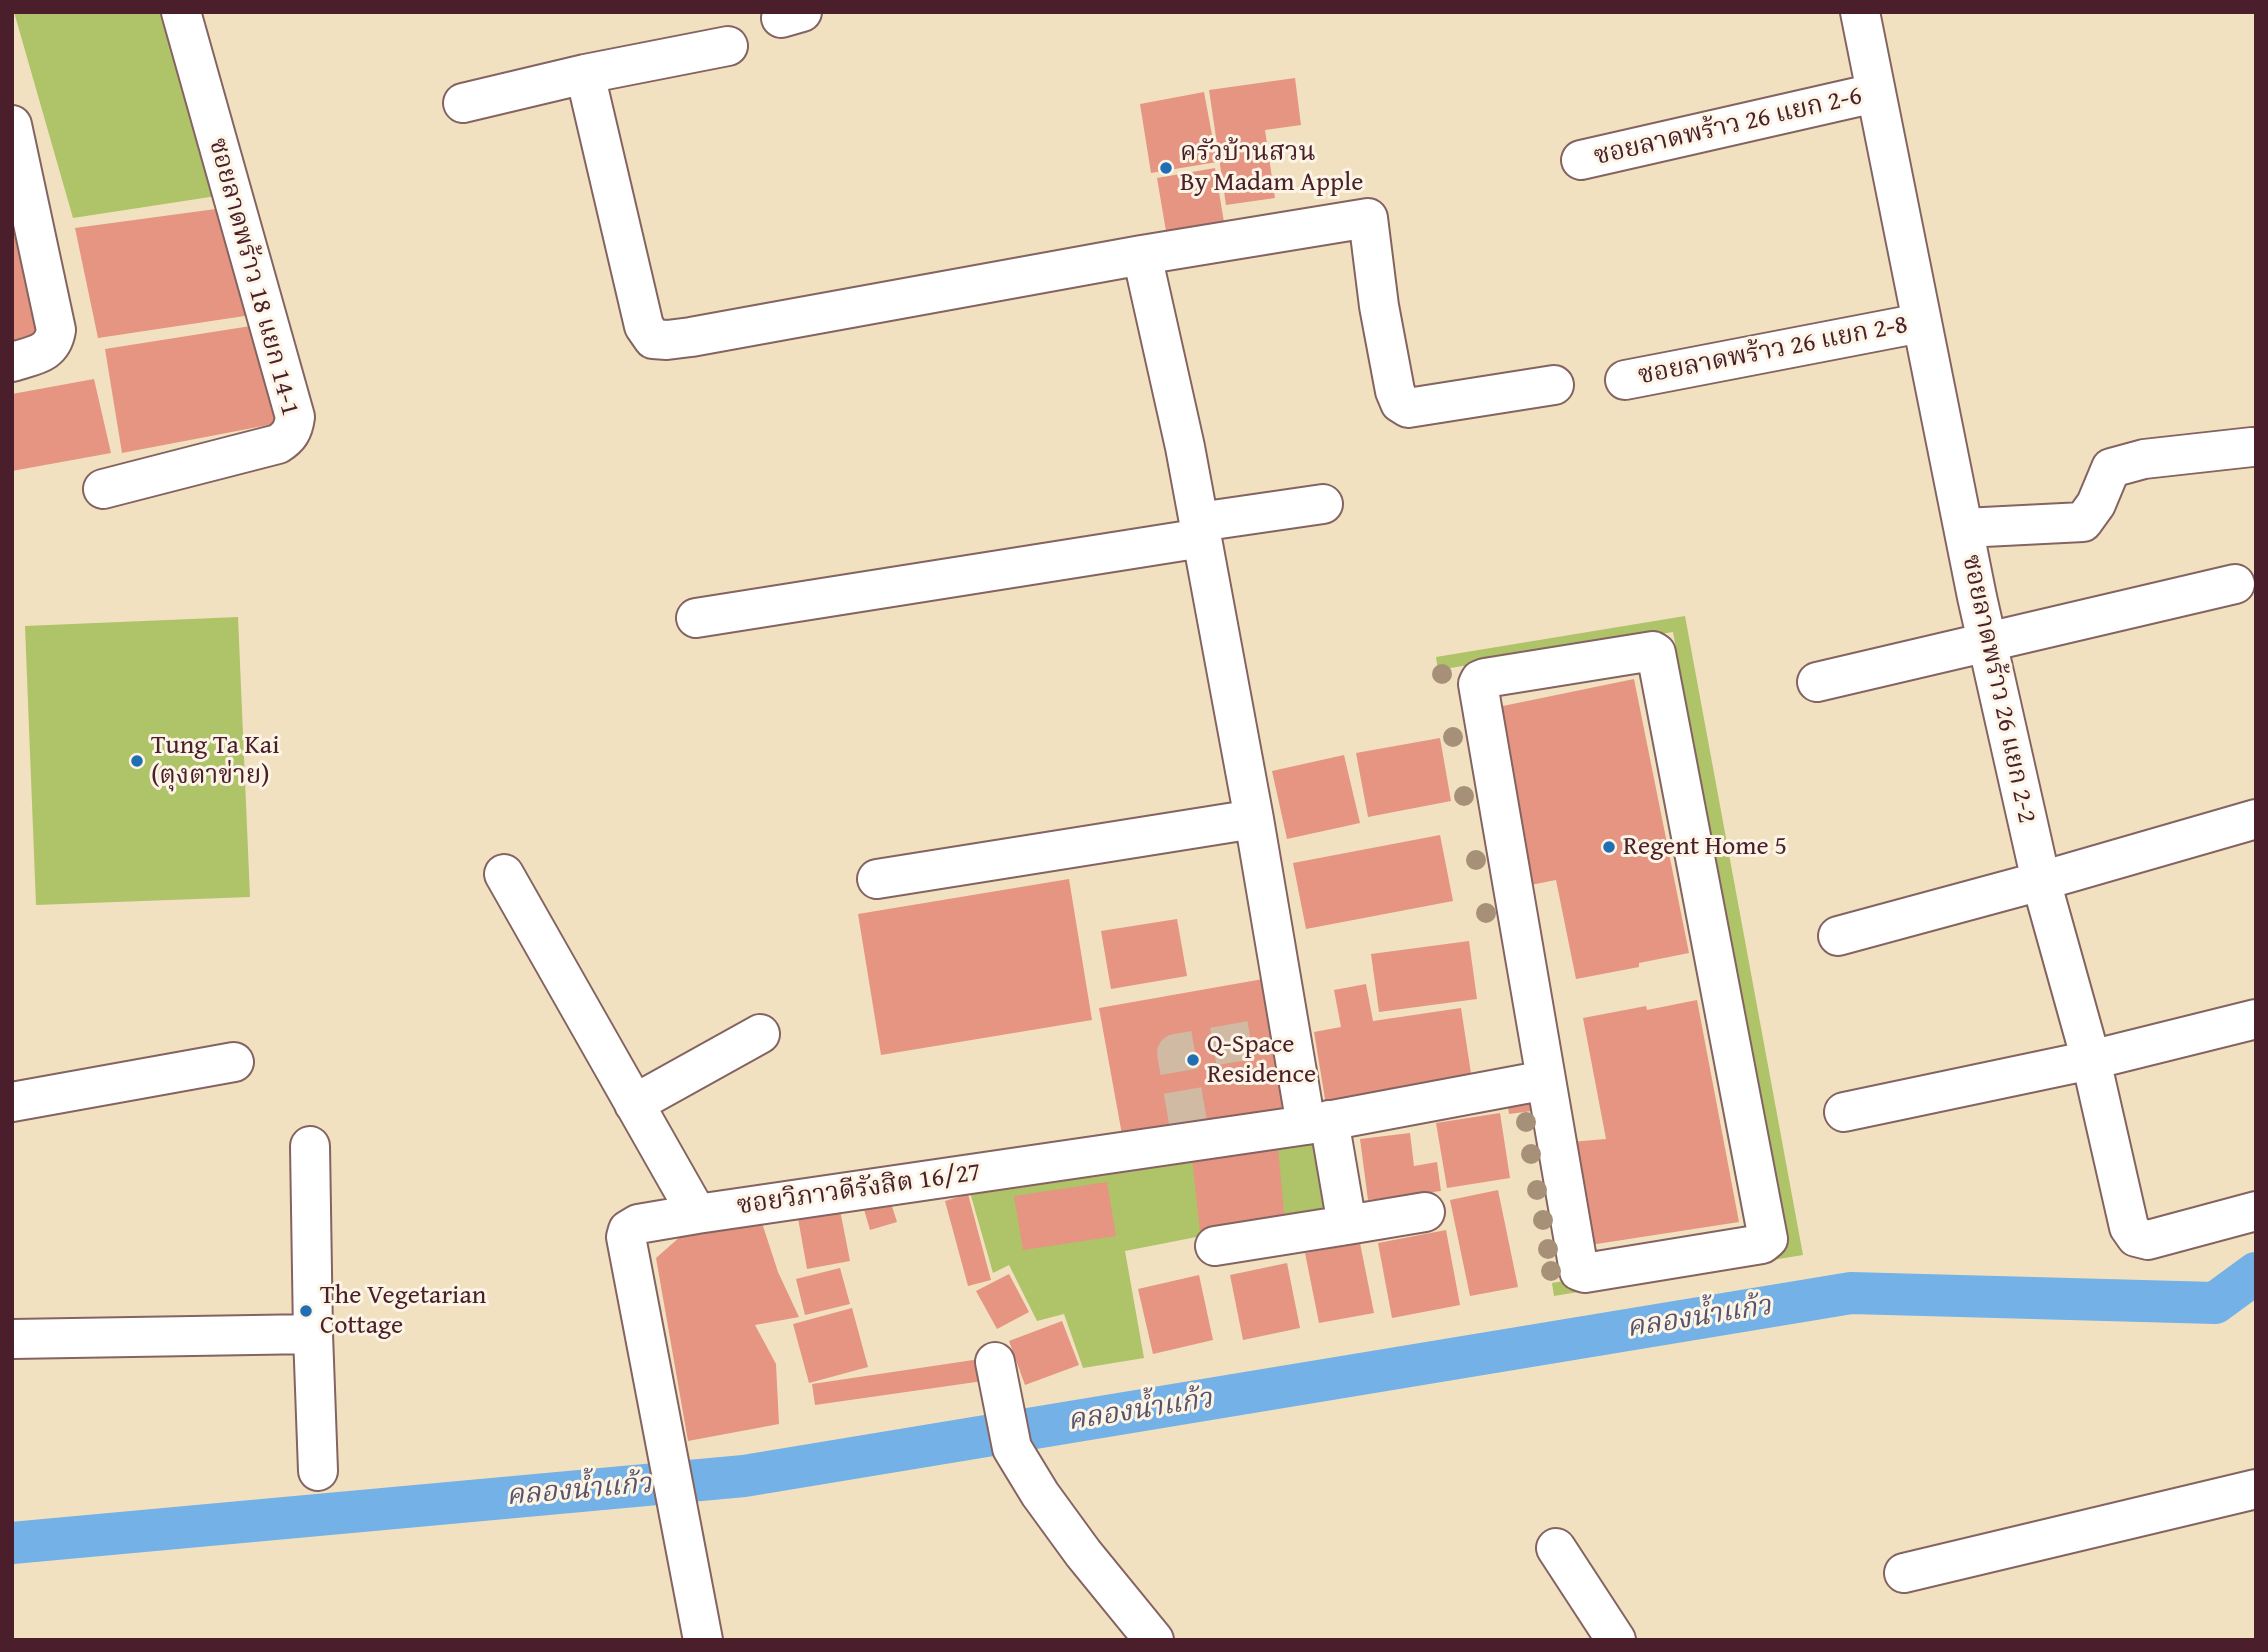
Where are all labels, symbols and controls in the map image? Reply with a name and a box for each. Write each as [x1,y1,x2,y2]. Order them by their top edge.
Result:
street label: ซอยลาดพร้าว 26 แยก 2-6 [1591,81,1865,173]
street label: ซอยลาดพร้าว 18 แยก 14-1 [201,135,305,419]
place label: ครัวบ้านสวน By Madam Apple [1180,137,1363,198]
marker: ครัวบ้านสวน By Madam Apple [1158,160,1174,176]
street label: ซอยลาดพร้าว 26 แยก 2-8 [1636,310,1910,392]
street label: ซอยลาดพร้าว 26 แยก 2-2 [1954,552,2042,826]
place label: Tung Ta Kai (ตุงตาข่าย) [151,730,279,792]
marker: Tung Ta Kai (ตุงตาข่าย) [129,753,145,769]
place label: Regent Home 5 [1623,831,1787,863]
marker: Regent Home 5 [1601,839,1617,855]
place label: Q-Space Residence [1207,1029,1316,1090]
marker: Q-Space Residence [1185,1052,1201,1068]
street label: ซอยวิภาวดีรังสิต 16/27 [735,1157,983,1223]
place label: The Vegetarian Cottage [320,1280,486,1342]
water label: คลองน้ำแก้ว [1624,1290,1774,1346]
marker: The Vegetarian Cottage [298,1303,314,1319]
water label: คลองน้ำแก้ว [1065,1383,1215,1439]
water label: คลองน้ำแก้ว [505,1468,653,1514]

